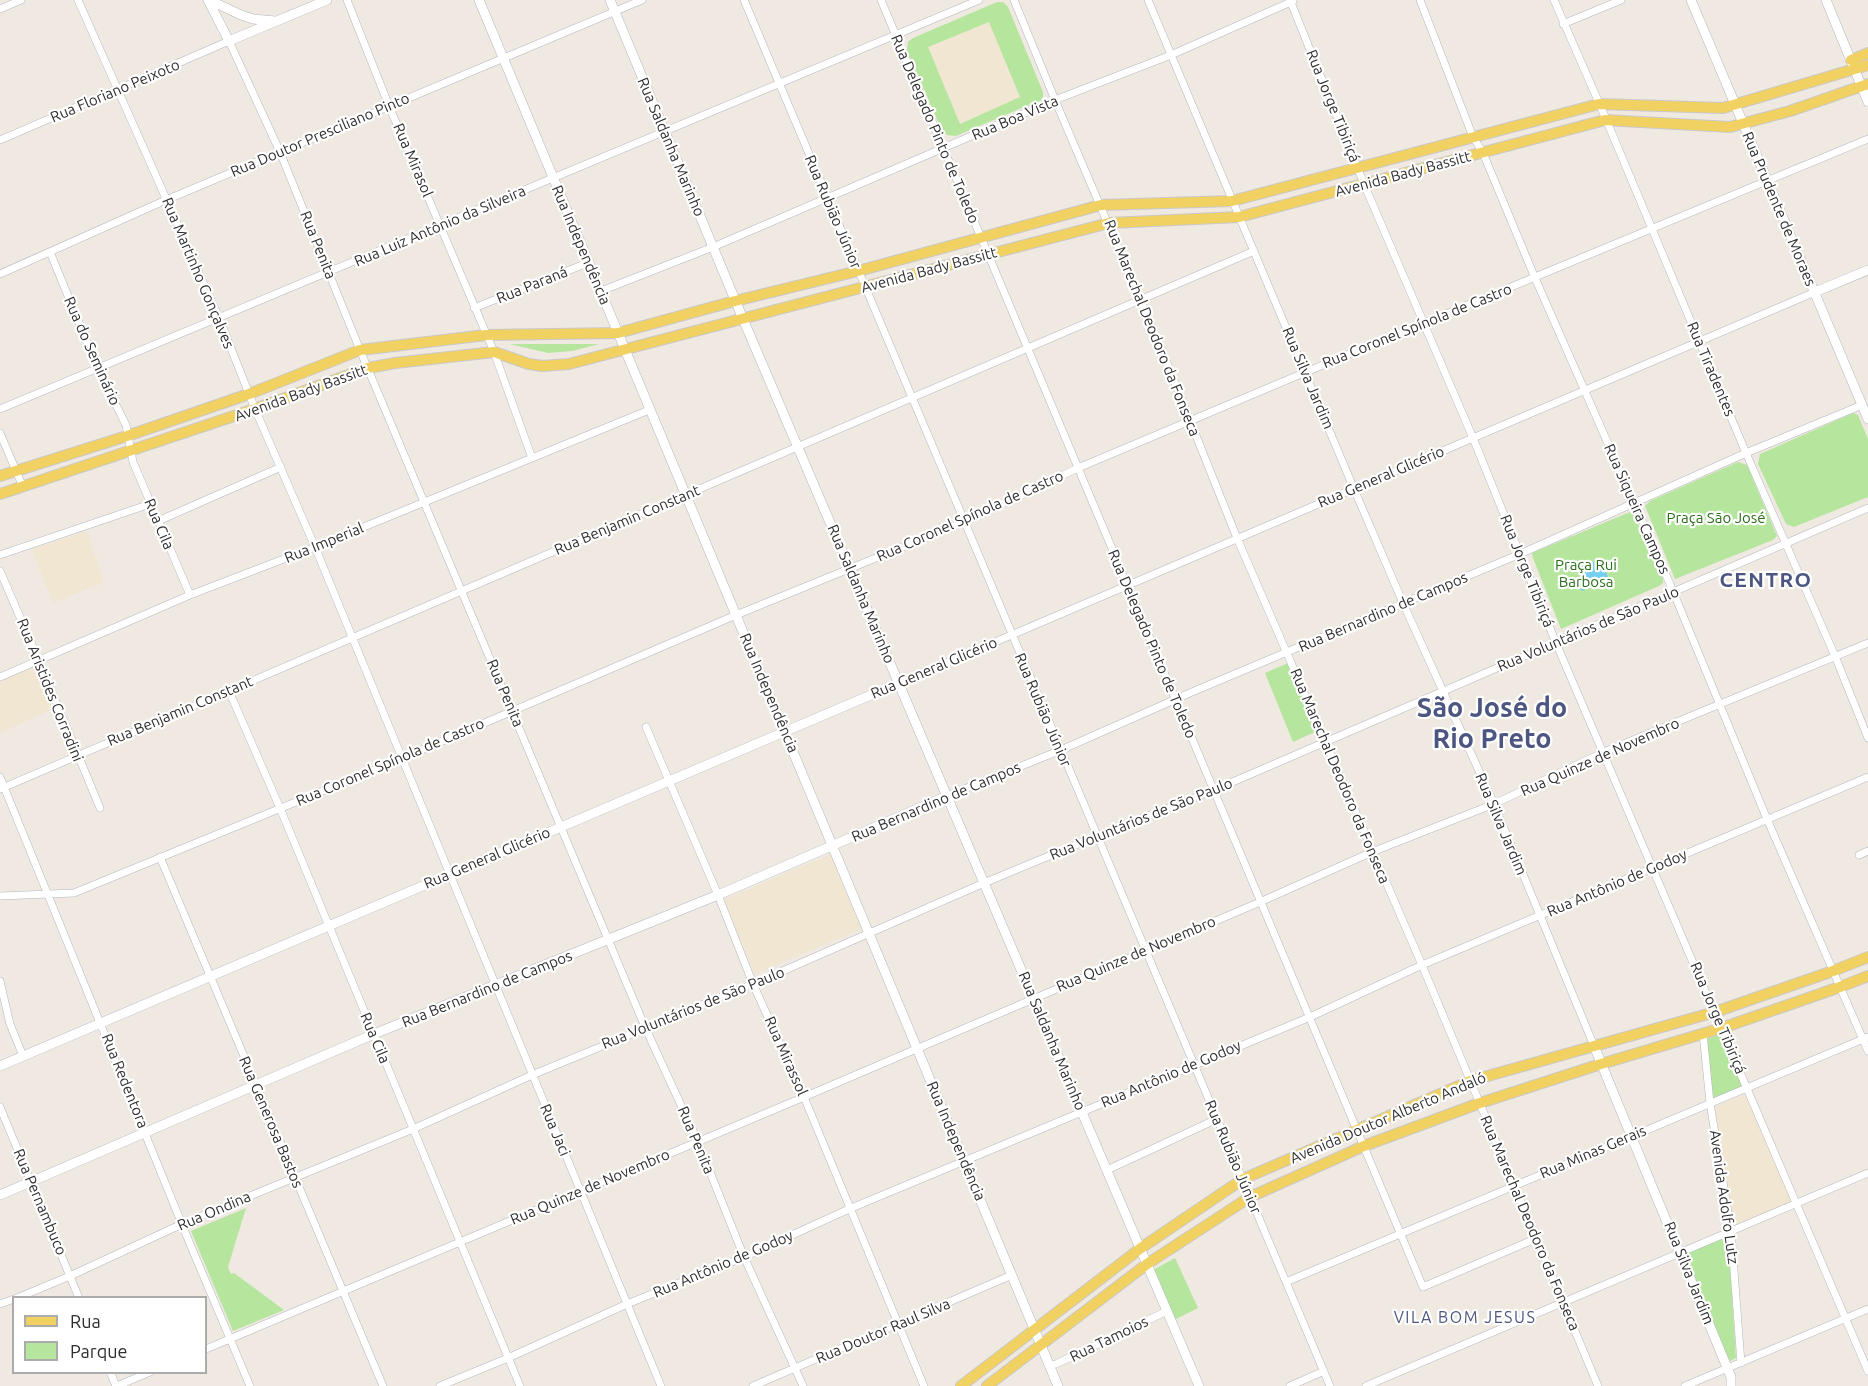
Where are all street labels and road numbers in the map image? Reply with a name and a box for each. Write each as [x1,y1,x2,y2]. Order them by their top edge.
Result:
street label: Rua Delegado Pinto de Toledo [887,32,983,226]
street label: Rua Jorge Tibiriçá [1302,47,1364,165]
street label: Rua Floriano Peixoto [48,56,182,126]
street label: Rua Saldanha Marinho [634,75,708,219]
street label: Rua Doutor Presciliano Pinto [228,89,412,181]
street label: Rua Boa Vista [969,92,1061,144]
street label: Rua Mirasol [389,120,437,200]
street label: Rua Prudente de Moraes [1738,129,1820,289]
street label: Avenida Bady Bassitt [1333,147,1473,201]
street label: Rua Rubião Júnior [801,152,865,272]
street label: Rua Luiz Antônio da Silveira [352,182,528,270]
street label: Rua Independência [548,183,614,307]
street label: Rua Martinho Gonçalves [158,195,238,351]
street label: Rua Penita [296,208,340,282]
street label: Rua Marechal Deodoro da Fonseca [1100,217,1204,439]
street label: Avenida Bady Bassitt [859,243,999,297]
street label: Rua Paraná [494,263,570,307]
street label: Rua Coronel Spínola de Castro [1320,280,1514,372]
street label: Rua do Seminário [60,294,124,408]
street label: Rua Tiradentes [1683,319,1739,419]
street label: Rua Silva Jardim [1278,324,1338,432]
street label: Avenida Bady Bassitt [232,361,370,425]
street label: Rua Siqueira Campos [1600,441,1674,577]
street label: Rua General Glicério [1315,442,1447,512]
street label: Rua Coronel Spínola de Castro [874,467,1066,565]
street label: Rua Benjamin Constant [551,481,703,559]
street label: Rua Cila [140,496,178,552]
street label: Rua Jorge Tibiriçá [1496,512,1558,630]
street label: Rua Imperial [282,519,366,567]
street label: Rua Saldanha Marinho [824,522,898,666]
street label: Rua Delegado Pinto de Toledo [1104,547,1200,741]
street label: Rua Bernardino de Campos [1296,568,1470,656]
street label: Rua Voluntários de São Paulo [1494,583,1682,675]
street label: Rua Aristides Corradini [13,616,87,764]
street label: Rua Independência [736,631,802,755]
street label: Rua General Glicério [868,633,1000,703]
street label: Rua Rubião Júnior [1011,650,1075,770]
street label: Rua Penita [483,656,527,730]
street label: Rua Marechal Deodoro da Fonseca [1286,666,1394,886]
street label: Rua Benjamin Constant [104,672,256,750]
street label: Rua Coronel Spínola de Castro [293,714,487,810]
street label: Rua Quinze de Novembro [1518,714,1682,800]
street label: Rua Bernardino de Campos [849,758,1023,846]
street label: Rua Silva Jardim [1471,770,1531,878]
street label: Rua Voluntários de São Paulo [1047,774,1235,864]
street label: Rua General Glicério [421,823,553,893]
street label: Rua Antônio de Godoy [1544,845,1690,921]
street label: Rua Quinze de Novembro [1053,912,1219,996]
street label: Rua Bernardino de Campos [399,947,575,1031]
street label: Rua Jorge Tibiriçá [1686,959,1750,1077]
street label: Rua Voluntários de São Paulo [599,963,787,1053]
street label: Rua Saldanha Marinho [1015,969,1089,1113]
street label: Rua Cila [356,1010,394,1066]
street label: Rua Mirassol [761,1014,811,1098]
street label: Rua Redentora [98,1031,152,1131]
street label: Rua Antônio de Godoy [1098,1036,1244,1112]
street label: Rua Generosa Bastos [235,1054,307,1190]
street label: Avenida Doutor Alberto Andaló [1287,1069,1489,1167]
street label: Rua Independência [923,1079,989,1203]
street label: Rua Rubião Júnior [1201,1097,1265,1217]
street label: Rua Jaci [536,1101,574,1159]
street label: Rua Penita [674,1103,718,1177]
street label: Rua Marechal Deodoro da Fonseca [1476,1113,1584,1333]
street label: Rua Minas Gerais [1537,1121,1649,1183]
street label: Avenida Adolfo Lutz [1706,1129,1742,1265]
street label: Rua Quinze de Novembro [507,1145,673,1229]
street label: Rua Pernambuco [9,1146,71,1258]
street label: Rua Ondina [175,1187,253,1235]
street label: Rua Silva Jardim [1660,1219,1718,1327]
street label: Rua Antônio de Godoy [650,1226,796,1302]
street label: Rua Doutor Raul Silva [813,1295,953,1367]
street label: Rua Tamoios [1067,1312,1151,1366]

